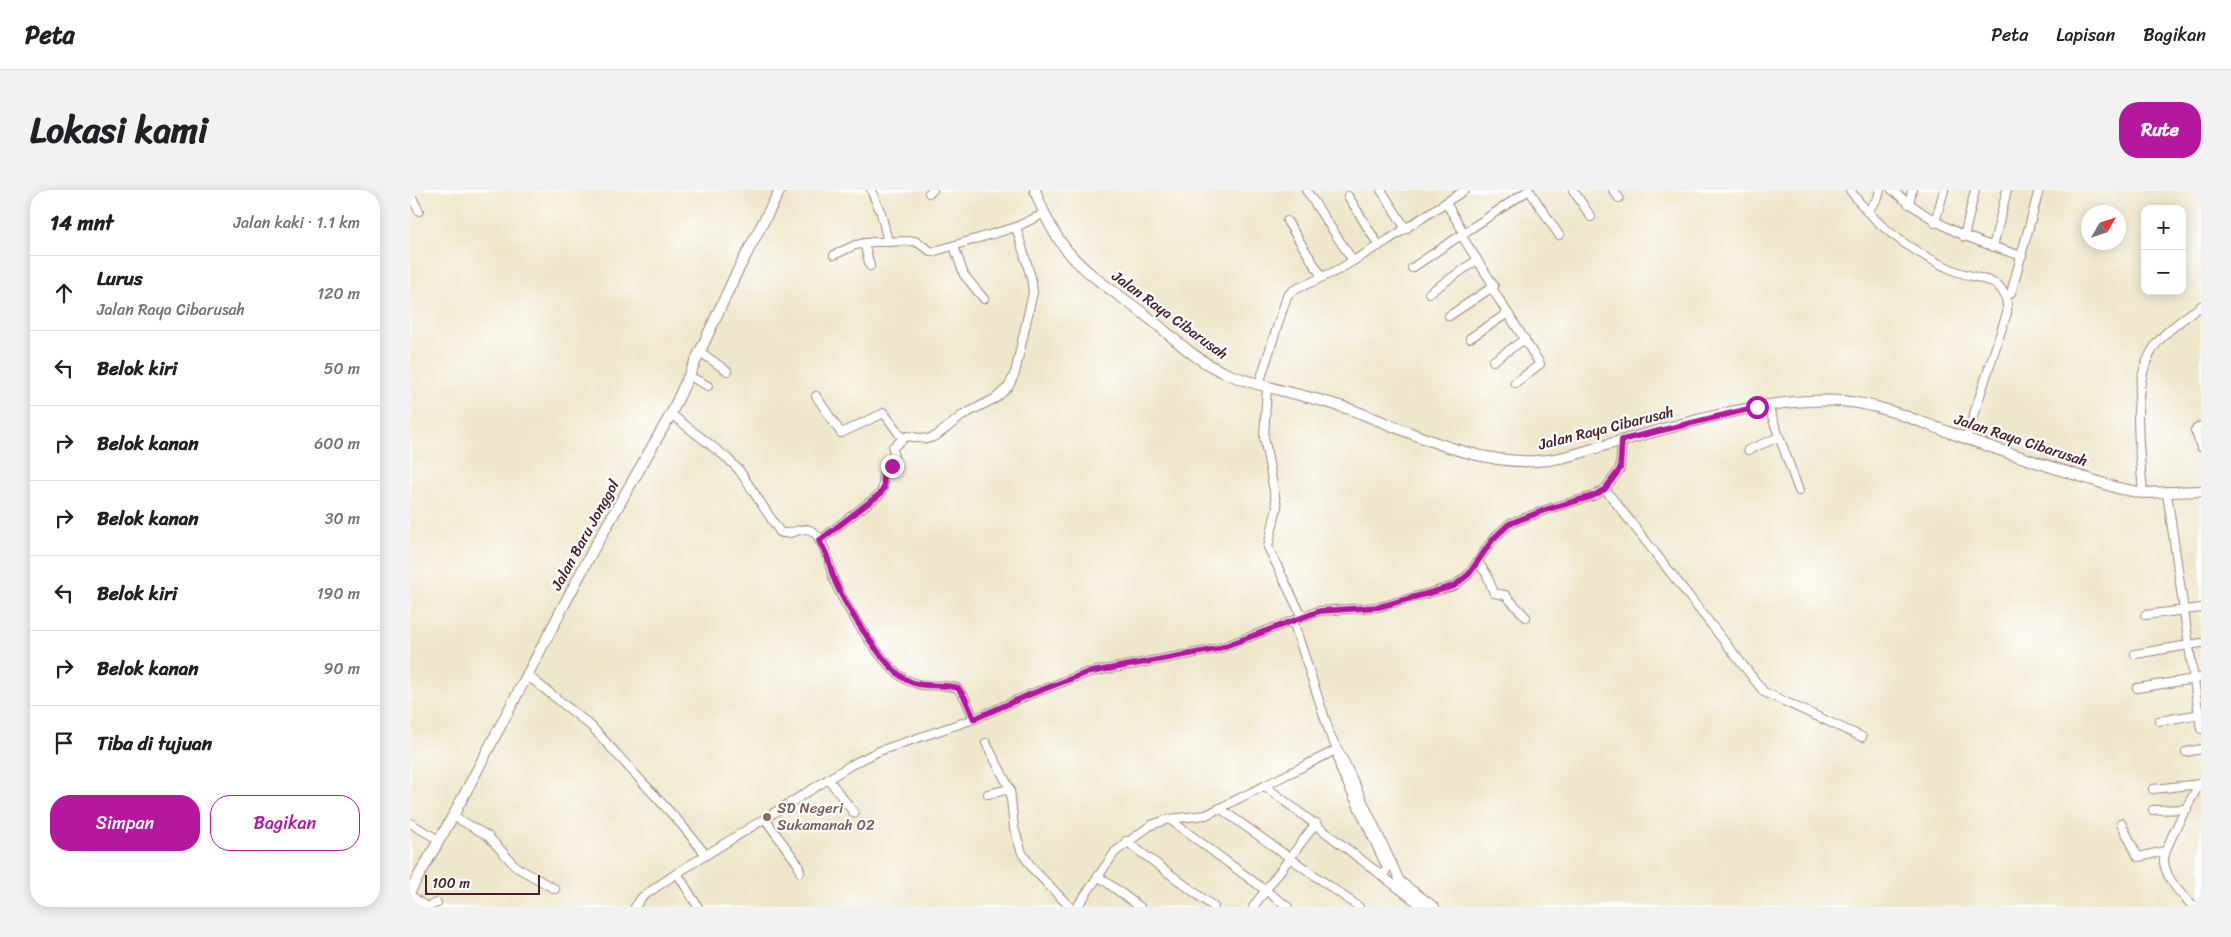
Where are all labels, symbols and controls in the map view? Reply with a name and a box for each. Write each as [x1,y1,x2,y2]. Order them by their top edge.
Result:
text: Peta [25,14,74,56]
text: Peta [1991,19,2028,51]
text: Lapisan [2056,19,2115,51]
text: Bagikan [2143,19,2206,51]
text: Lokasi kami [30,99,208,161]
button: Rute [2119,102,2201,158]
text: 14 mnt [50,204,114,242]
north arrow [2081,205,2126,250]
map controls [2141,205,2186,295]
button: + [2141,205,2186,250]
text: Jalan kaki · 1.1 km [234,208,360,237]
button: − [2141,250,2186,295]
text: Lurus [97,262,143,295]
street label: Jalan Raya Cibarusah [1105,263,1234,366]
icon: ahead [50,279,78,307]
text: 120 m [317,279,360,308]
text: Jalan Raya Cibarusah [97,295,245,324]
text: Belok kiri [97,352,177,385]
icon: left [50,354,78,382]
text: 50 m [324,354,360,383]
route start [1746,396,1769,419]
street label: Jalan Raya Cibarusah [1535,399,1677,458]
street label: Jalan Raya Cibarusah [1950,406,2091,474]
text: Belok kanan [97,427,199,460]
icon: right [50,429,78,457]
text: 600 m [314,429,360,458]
route end [881,455,904,478]
street label: Jalan Baru Jonggol [543,474,627,596]
text: Belok kanan [97,502,199,535]
icon: right [50,504,78,532]
text: 30 m [325,504,360,533]
text: Belok kiri [97,577,177,610]
icon: left [50,579,78,607]
text: 190 m [317,579,360,608]
text: Belok kanan [97,652,199,685]
icon: right [50,654,78,682]
text: 90 m [324,654,360,683]
text: Tiba di tujuan [97,727,212,760]
icon: arrive [50,729,78,757]
button: Simpan [50,795,200,851]
button: Bagikan [210,795,360,851]
place label: SD Negeri Sukamanah 02 [777,795,875,838]
marker: SD Negeri Sukamanah 02 [761,811,773,823]
text: 100 m [432,871,470,896]
scale bar [425,872,540,895]

